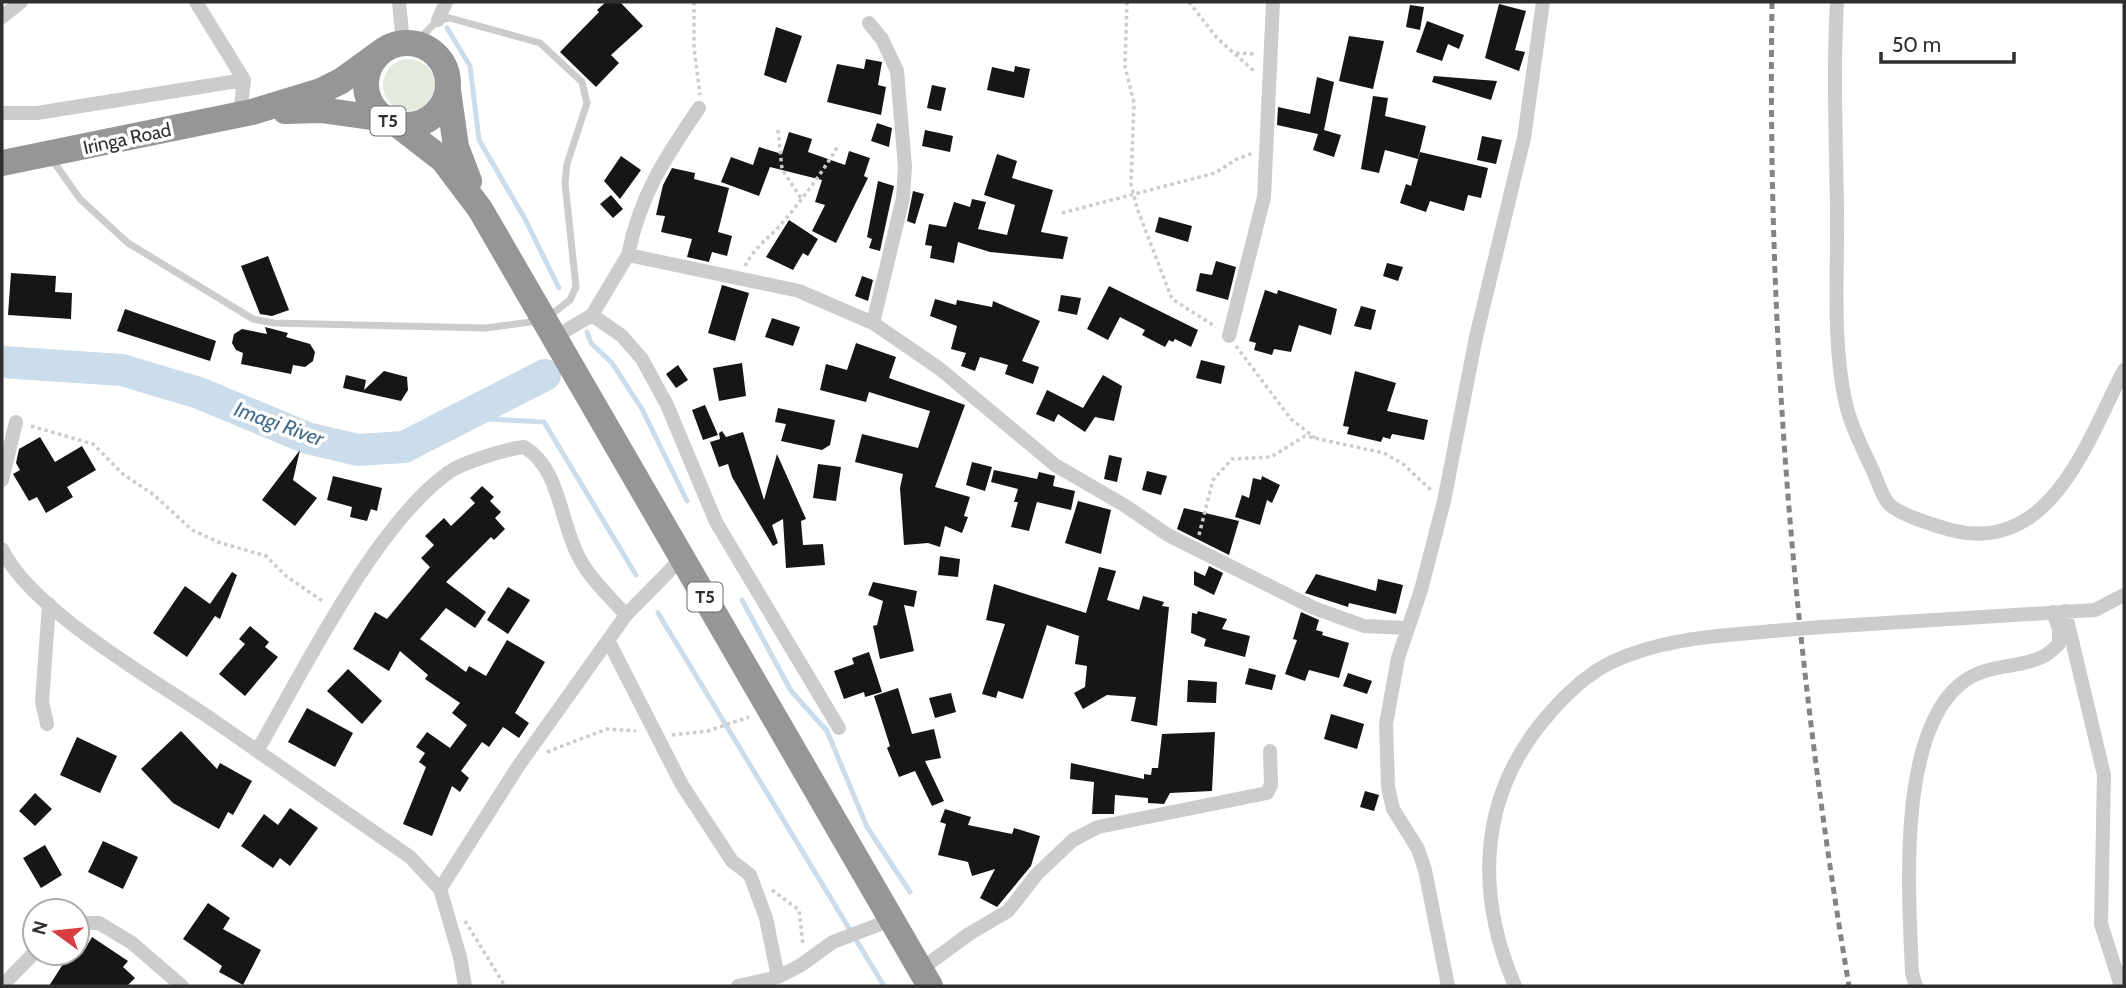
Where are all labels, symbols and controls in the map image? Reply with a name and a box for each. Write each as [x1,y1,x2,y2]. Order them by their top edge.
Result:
scale bar [1881,21,2014,65]
text: 50 m [1892,32,1941,57]
road number: T5 [370,106,406,136]
street label: Iringa Road [81,118,173,159]
water label: Imagi River [231,396,329,452]
road number: T5 [688,582,722,612]
north arrow [21,897,91,967]
text: N [27,918,53,937]

